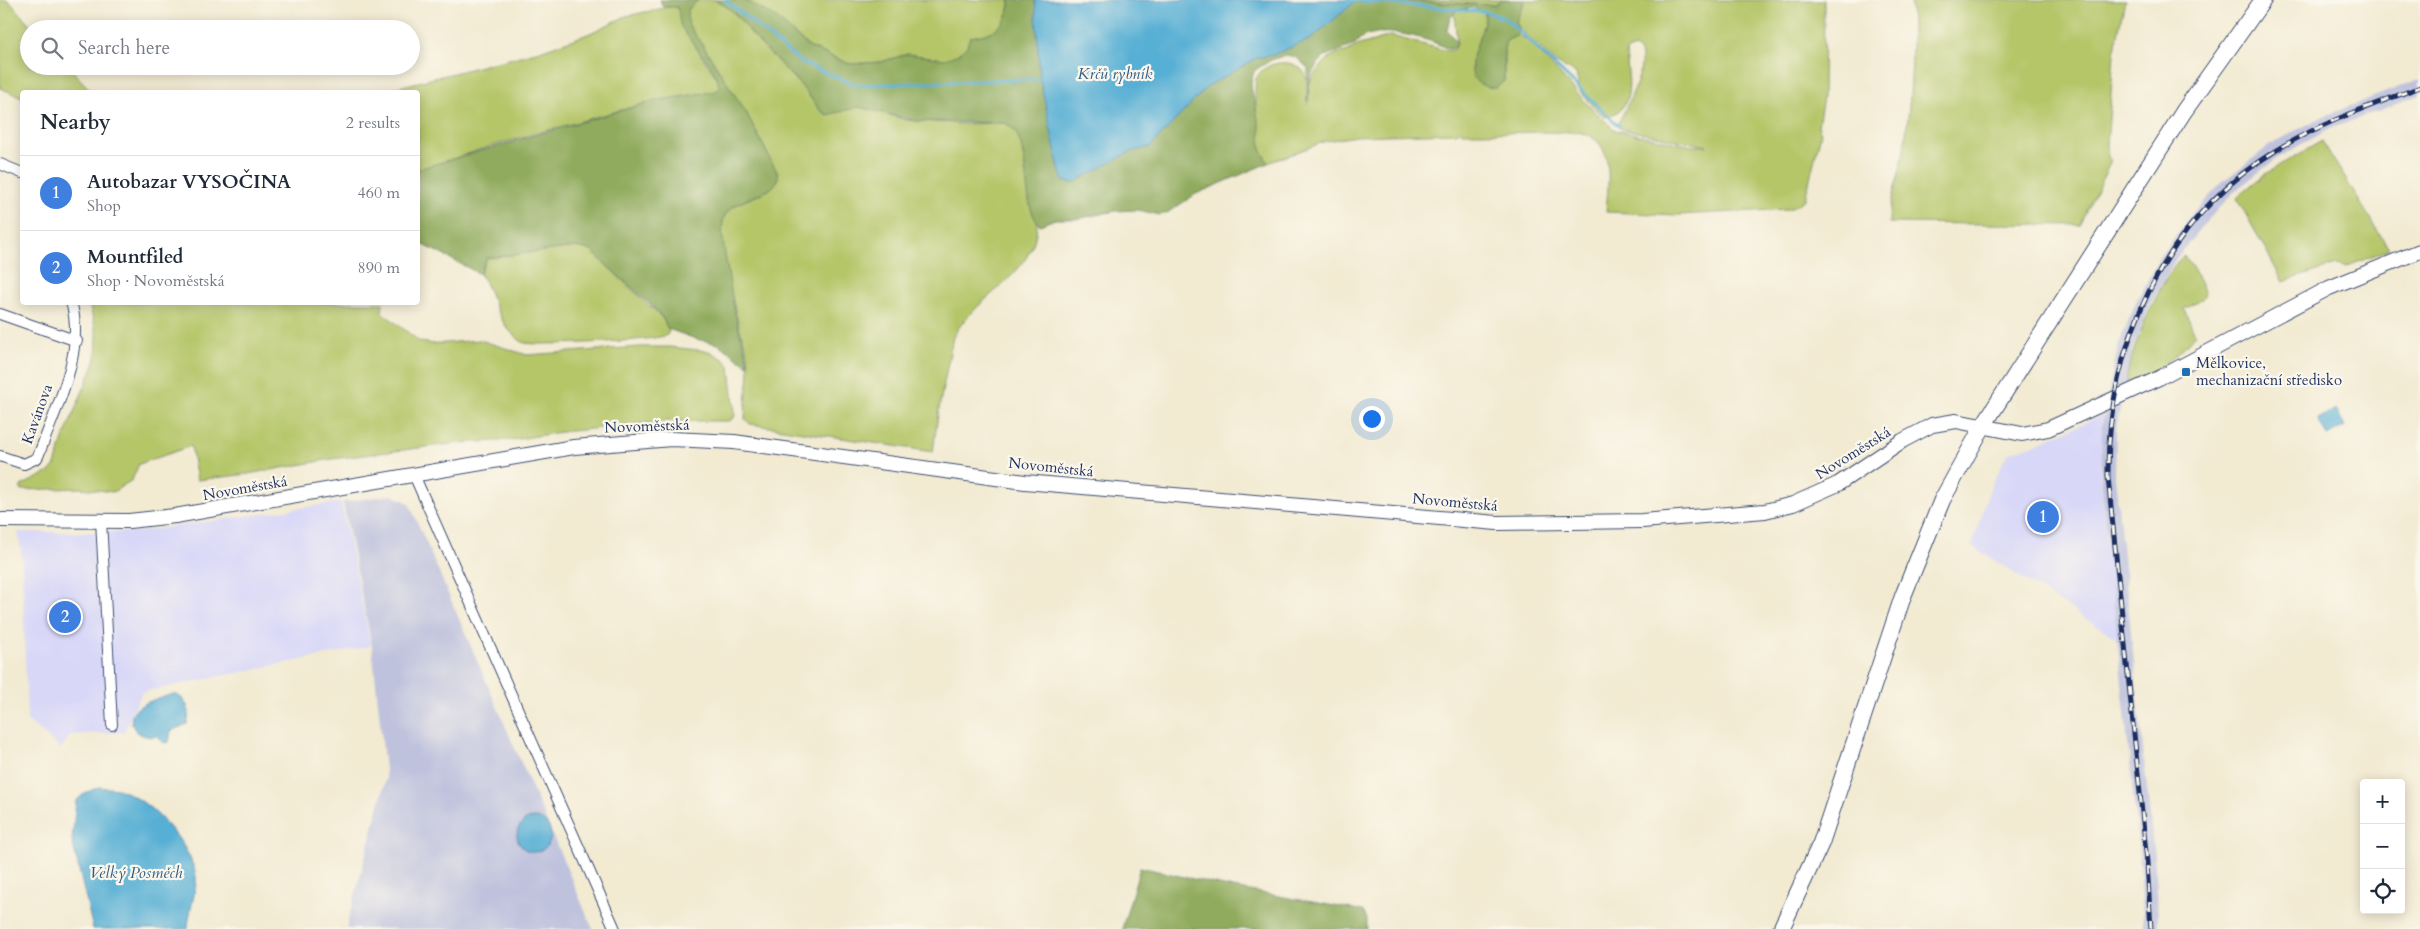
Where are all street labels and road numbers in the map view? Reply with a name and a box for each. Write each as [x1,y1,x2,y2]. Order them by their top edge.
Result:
street label: Kavánova [17,381,57,447]
street label: Novoměstská [604,414,691,437]
street label: Novoměstská [1811,422,1895,484]
street label: Novoměstská [1007,453,1095,481]
street label: Novoměstská [201,471,289,505]
street label: Novoměstská [1412,488,1499,516]

